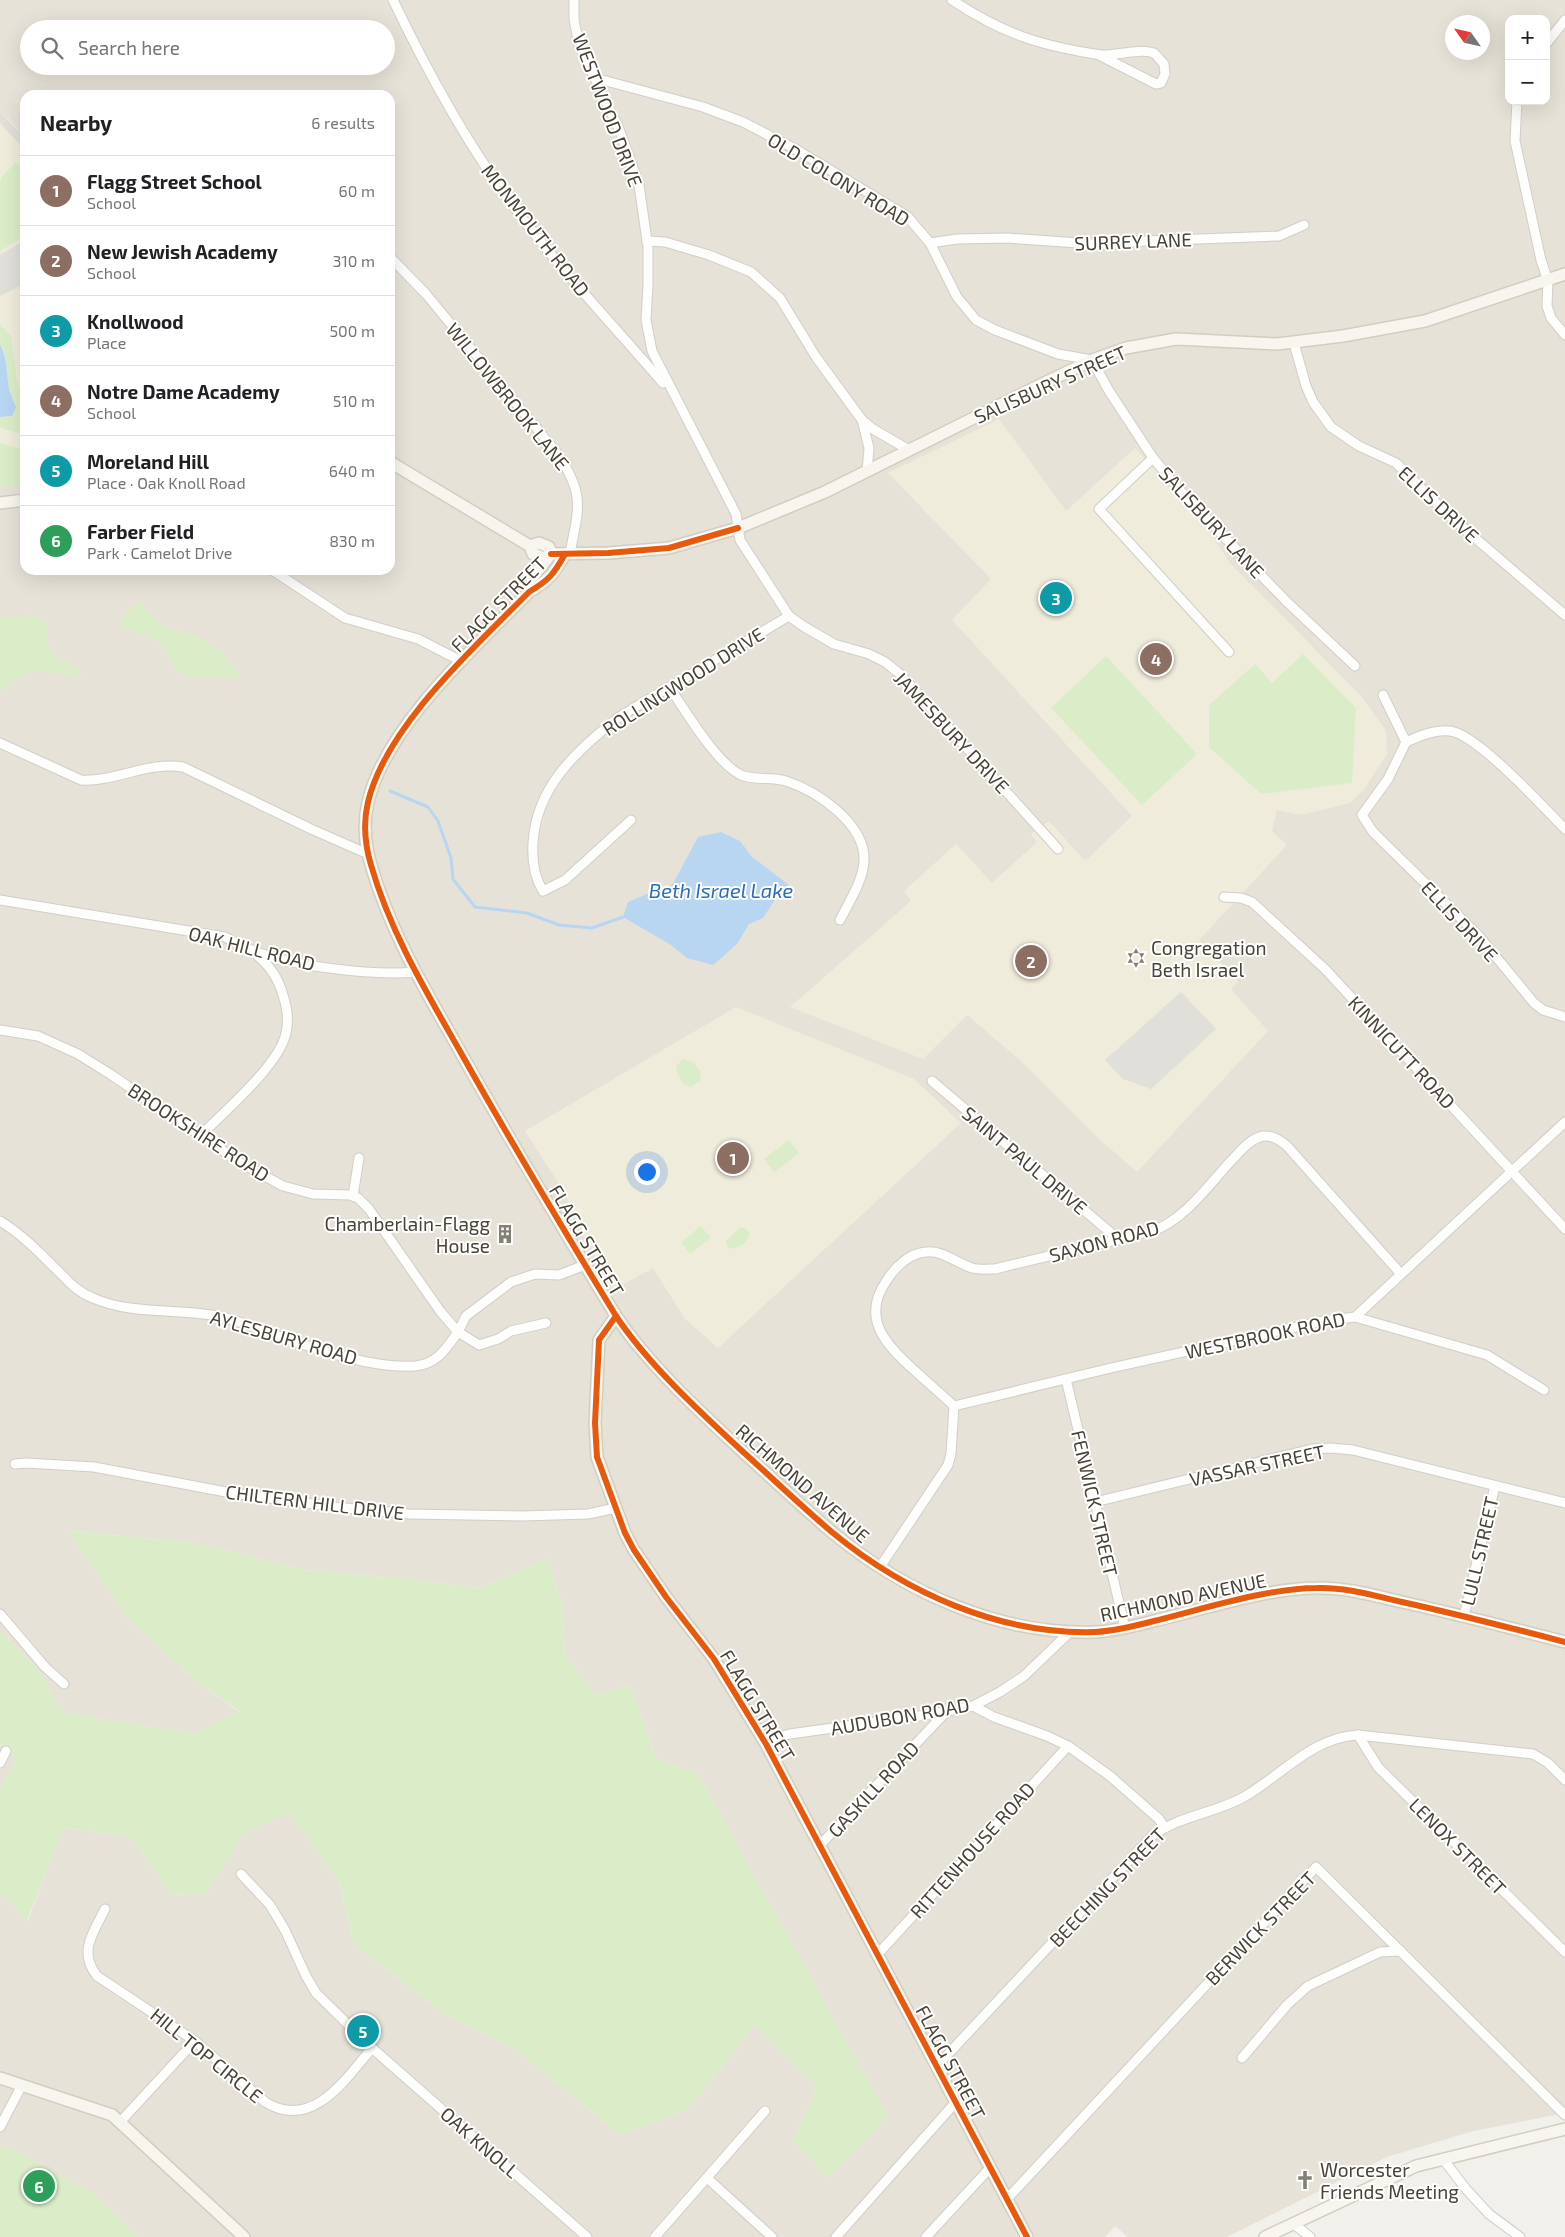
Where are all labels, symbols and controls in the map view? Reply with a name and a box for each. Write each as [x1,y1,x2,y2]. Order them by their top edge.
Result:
north arrow [1445,15,1490,60]
map controls [1505,15,1550,105]
button: + [1505,15,1550,60]
search box [20,20,395,75]
street label: WESTWOOD DRIVE [568,30,648,190]
icon: search [38,34,66,62]
text: Search here [78,36,180,59]
button: − [1505,60,1550,105]
text: Nearby [40,110,112,135]
text: 6 results [311,113,375,132]
street label: OLD COLONY ROAD [764,128,914,230]
street label: MONMOUTH ROAD [477,159,595,301]
text: Flagg Street School [87,170,262,193]
text: 1 [53,181,59,200]
text: 60 m [339,181,375,200]
text: School [87,193,136,212]
street label: SURREY LANE [1074,227,1192,255]
text: New Jewish Academy [87,240,278,263]
text: 2 [51,251,61,270]
text: 310 m [333,251,375,270]
text: School [87,263,136,282]
text: Knollwood [87,310,184,333]
street label: WILLOWBROOK LANE [442,318,574,474]
text: 3 [51,321,61,340]
text: 500 m [330,321,375,340]
text: Place [87,333,126,352]
street label: SALISBURY STREET [970,340,1130,428]
text: Notre Dame Academy [87,380,280,403]
text: 4 [51,391,61,410]
text: 510 m [333,391,375,410]
text: School [87,403,136,422]
text: Moreland Hill [87,450,209,473]
text: 5 [52,461,60,480]
text: 640 m [329,461,375,480]
street label: SALISBURY LANE [1154,461,1270,583]
street label: ELLIS DRIVE [1394,461,1484,547]
text: Place · Oak Knoll Road [87,473,246,492]
text: Farber Field [87,520,194,543]
text: 6 [51,531,61,550]
text: 830 m [329,531,375,550]
text: Park · Camelot Drive [87,543,232,562]
street label: FLAGG STREET [445,551,551,657]
pin: 3 [1040,579,1072,617]
street label: ROLLINGWOOD DRIVE [598,622,768,740]
pin: 4 [1140,640,1172,678]
street label: JAMESBURY DRIVE [890,666,1014,798]
street label: ELLIS DRIVE [1417,876,1503,966]
water label: Beth Israel Lake [649,878,793,902]
street label: OAK HILL ROAD [186,921,318,975]
place label: Congregation Beth Israel [1151,936,1267,981]
pin: 2 [1015,942,1047,980]
synagogue icon: Congregation Beth Israel [1125,947,1147,969]
street label: KINNICUTT ROAD [1344,991,1460,1113]
street label: BROOKSHIRE ROAD [124,1078,274,1186]
street label: SAINT PAUL DRIVE [958,1101,1092,1219]
pin: 1 [717,1139,749,1177]
your location [634,1159,660,1185]
street label: FLAGG STREET [545,1180,629,1300]
place label: Chamberlain-Flagg House [325,1212,490,1257]
street label: SAXON ROAD [1047,1215,1161,1267]
building icon: Chamberlain-Flagg House [494,1223,516,1245]
street label: AYLESBURY ROAD [208,1305,360,1369]
street label: WESTBROOK ROAD [1183,1307,1347,1363]
street label: RICHMOND AVENUE [732,1419,874,1547]
street label: FENWICK STREET [1067,1428,1123,1578]
street label: VASSAR STREET [1187,1439,1327,1491]
street label: CHILTERN HILL DRIVE [224,1480,406,1524]
street label: LULL STREET [1455,1494,1503,1608]
street label: RICHMOND AVENUE [1098,1568,1268,1626]
street label: FLAGG STREET [716,1645,800,1765]
street label: AUDUBON ROAD [829,1692,971,1740]
street label: GASKILL ROAD [823,1736,923,1842]
street label: RITTENHOUSE ROAD [905,1777,1039,1923]
street label: LENOX STREET [1405,1793,1511,1899]
street label: BEECHING STREET [1044,1823,1170,1951]
street label: BERWICK STREET [1200,1866,1320,1990]
street label: FLAGG STREET [911,2001,991,2123]
street label: HILL TOP CIRCLE [146,2003,268,2107]
pin: 5 [347,2012,379,2050]
street label: OAK KNOLL [436,2102,524,2183]
place label: Worcester Friends Meeting [1320,2158,1459,2203]
pin: 6 [23,2167,55,2205]
church icon: Worcester Friends Meeting [1294,2169,1316,2191]

